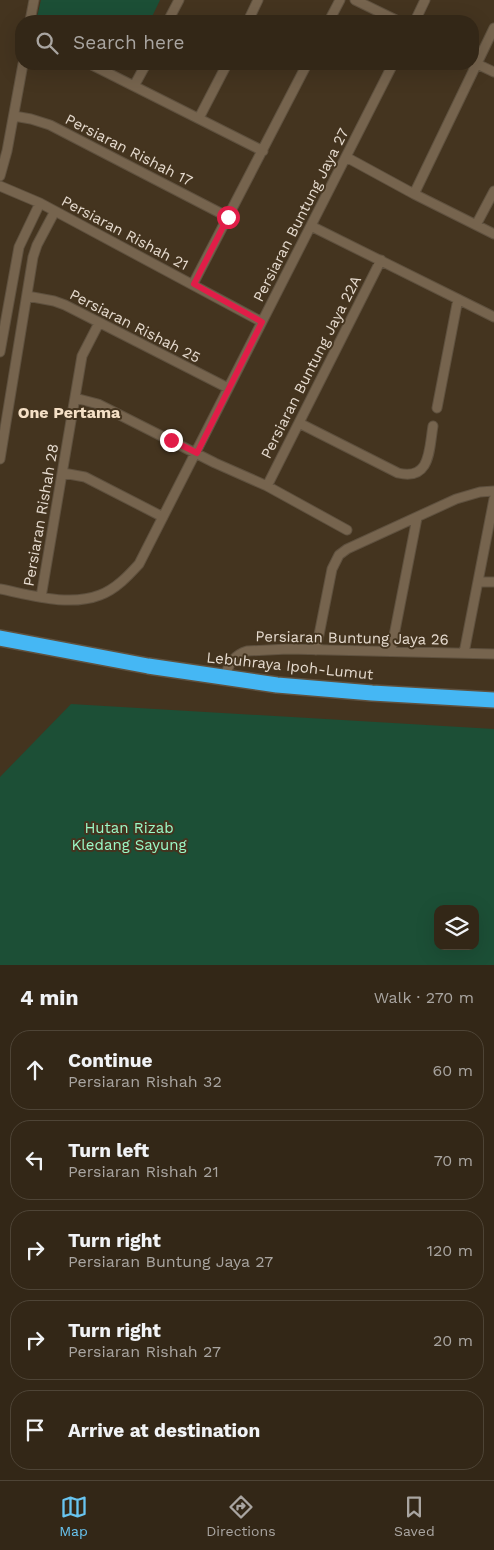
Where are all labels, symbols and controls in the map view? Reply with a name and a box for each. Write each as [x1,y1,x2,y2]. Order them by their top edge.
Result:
search box [15,15,479,70]
icon: search [33,29,61,57]
text: Search here [73,31,184,54]
street label: Persiaran Rishah 17 [62,110,196,190]
street label: Persiaran Buntung Jaya 27 [249,125,353,305]
street label: Persiaran Rishah 21 [58,192,192,274]
route start [217,206,240,229]
street label: Persiaran Buntung Jaya 22A [257,272,365,461]
street label: Persiaran Rishah 25 [67,285,203,367]
district label: One Pertama [18,403,121,422]
route end [160,429,183,452]
street label: Persiaran Rishah 28 [20,442,62,588]
street label: Persiaran Buntung Jaya 26 [255,627,449,649]
street label: Lebuhraya Ipoh-Lumut [206,648,375,684]
park label: Hutan Rizab Kledang Sayung [71,819,187,854]
map controls [434,905,479,950]
button: layers [434,905,479,950]
text: 4 min [20,985,78,1010]
text: Walk · 270 m [374,988,474,1007]
text: Continue [68,1049,152,1072]
icon: ahead [21,1056,49,1084]
text: 60 m [433,1061,473,1080]
text: Persiaran Rishah 32 [68,1072,222,1091]
text: Turn left [68,1139,149,1162]
icon: left [21,1146,49,1174]
text: 70 m [434,1151,473,1170]
text: Persiaran Rishah 21 [68,1162,219,1181]
text: Turn right [68,1229,161,1252]
icon: right [21,1236,49,1264]
text: 120 m [427,1241,473,1260]
text: Persiaran Buntung Jaya 27 [68,1252,273,1271]
text: Turn right [68,1319,161,1342]
icon: right [21,1326,49,1354]
text: 20 m [433,1331,473,1350]
text: Persiaran Rishah 27 [68,1342,221,1361]
icon: arrive [21,1416,49,1444]
text: Arrive at destination [68,1419,260,1442]
tab: Map [59,1493,88,1539]
tab: Directions [206,1493,276,1539]
tab: Saved [394,1493,435,1539]

